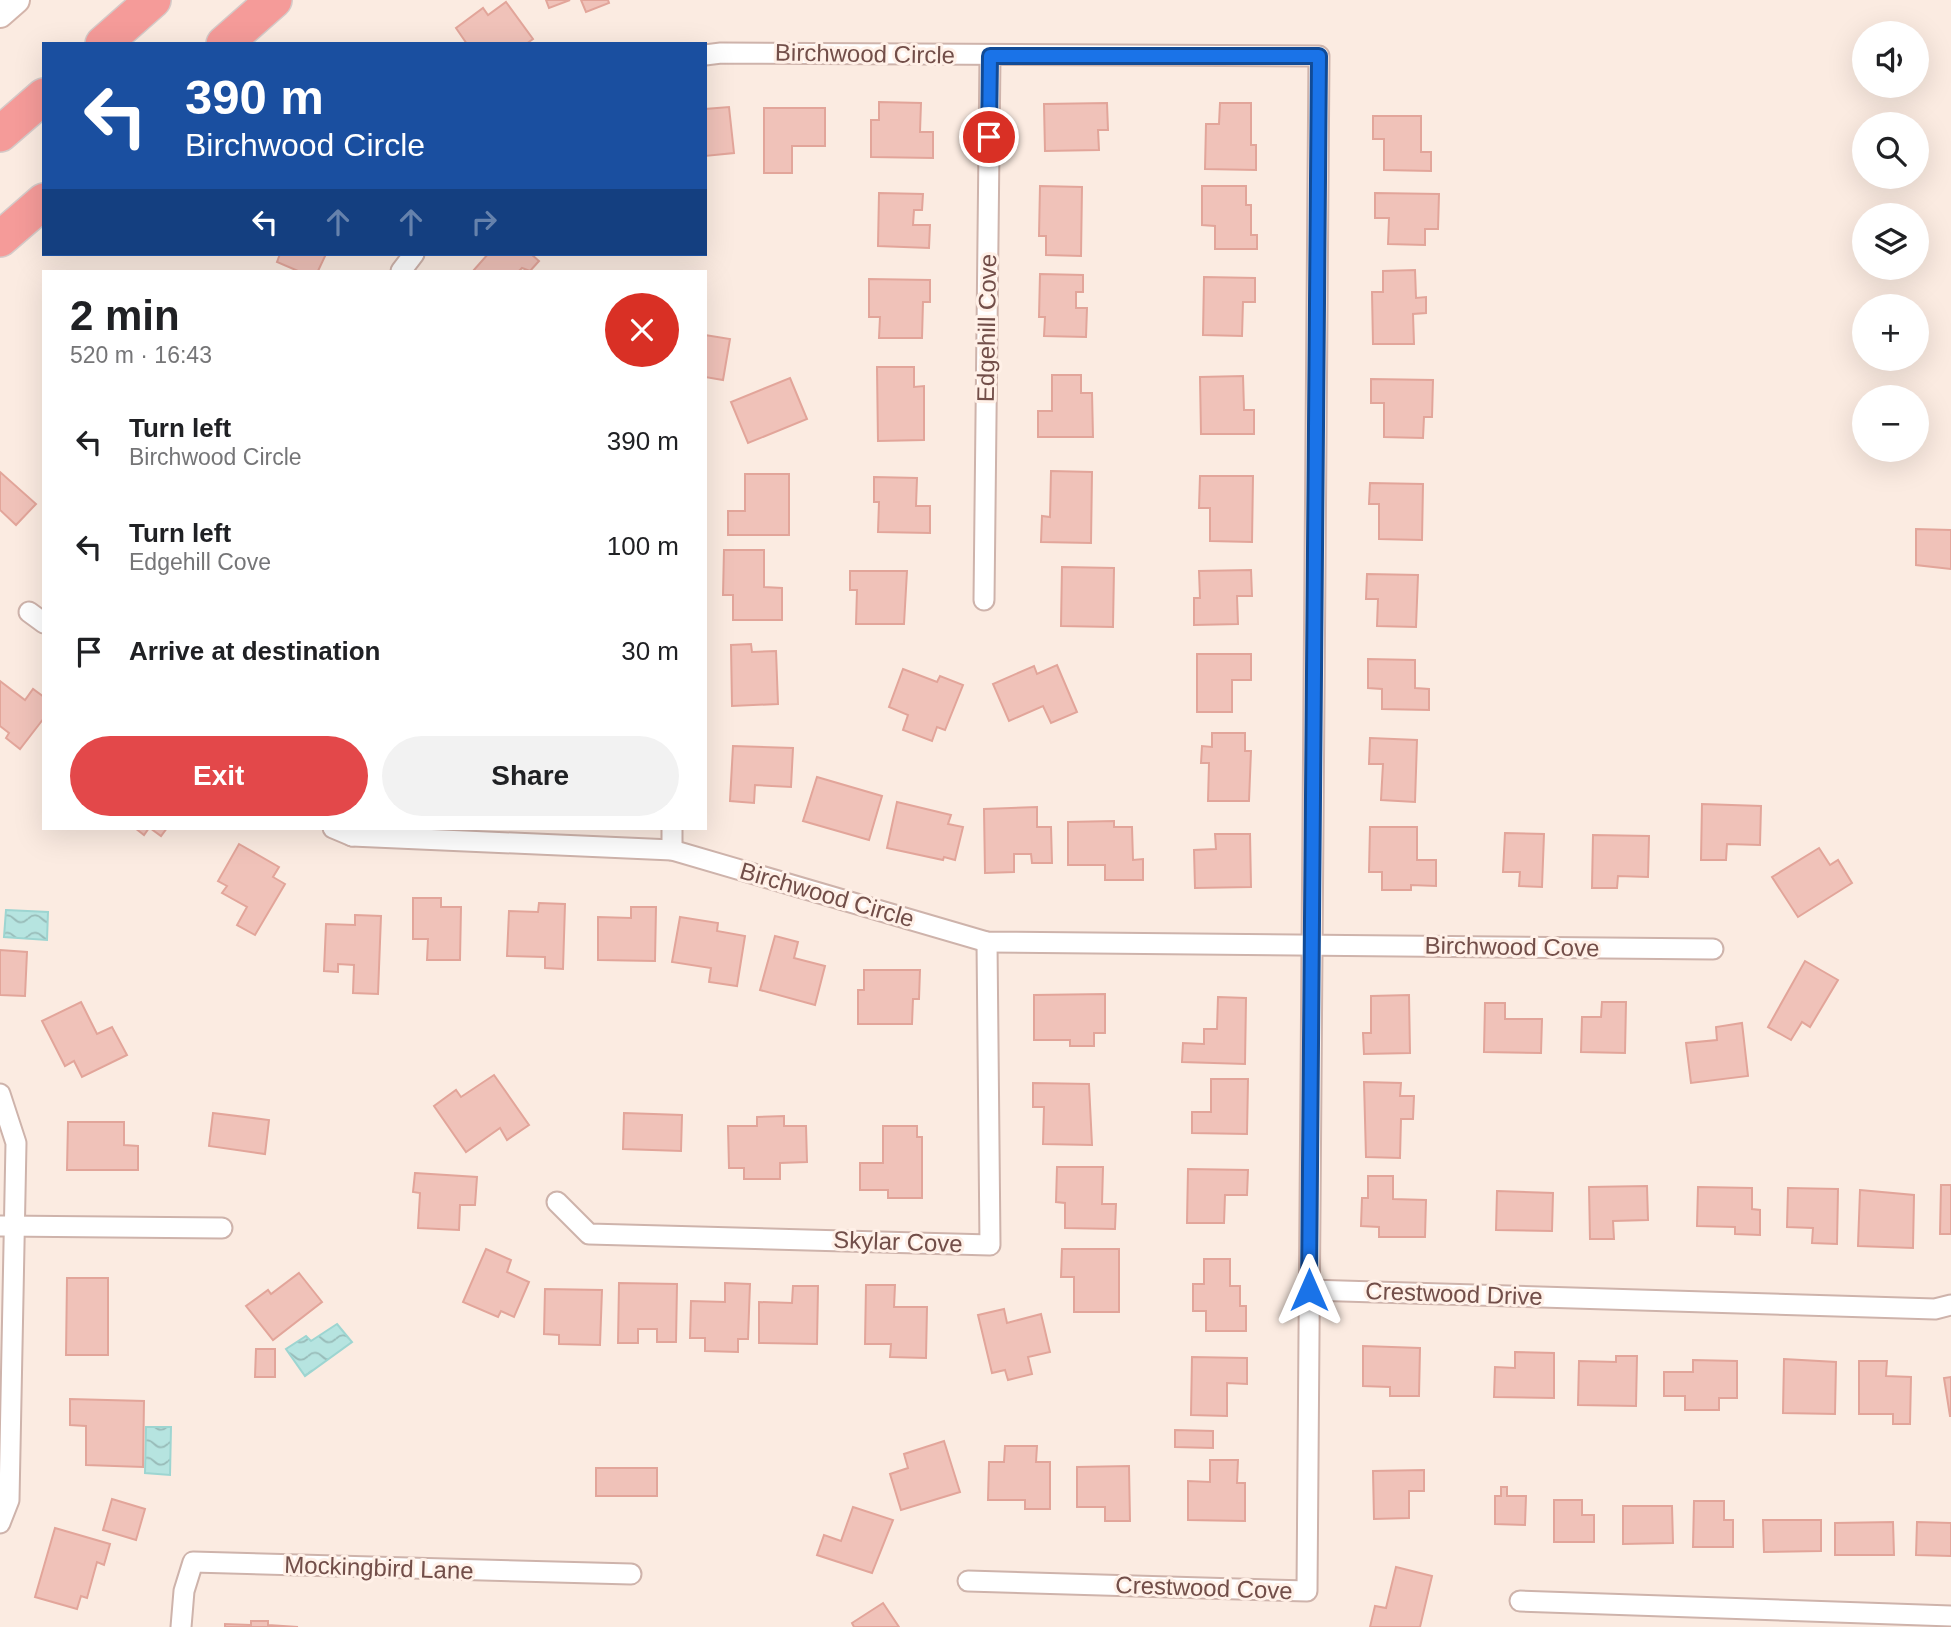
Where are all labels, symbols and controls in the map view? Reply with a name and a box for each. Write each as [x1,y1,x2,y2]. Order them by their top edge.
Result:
map controls [1852,21,1929,462]
button: sound [1852,21,1929,98]
street label: Birchwood Circle [775,38,955,69]
icon: left [70,70,161,161]
text: 390 m [185,70,324,124]
pin [959,107,1019,167]
button: search [1852,112,1929,189]
icon: arrive [970,118,1008,156]
text: Birchwood Circle [185,127,425,163]
icon: left [246,203,284,241]
icon: ahead [319,203,357,241]
icon: ahead [392,203,430,241]
icon: right [465,203,503,241]
button: layers [1852,203,1929,280]
street label: Edgehill Cove [972,254,1001,402]
text: 2 min [70,292,180,339]
button: close [605,293,679,367]
button: + [1852,294,1929,371]
text: 520 m · 16:43 [70,342,212,368]
button: − [1852,385,1929,462]
text: Turn left [129,413,231,443]
icon: left [70,423,108,461]
text: 390 m [607,426,679,456]
text: Birchwood Circle [129,444,302,470]
text: Turn left [129,518,231,548]
icon: left [70,528,108,566]
text: 100 m [607,531,679,561]
text: Edgehill Cove [129,549,271,575]
icon: arrive [70,633,108,671]
text: Arrive at destination [129,636,380,666]
text: 30 m [621,636,679,666]
button: Exit [70,736,368,816]
button: Share [382,736,679,816]
street label: Birchwood Circle [737,857,917,932]
street label: Birchwood Cove [1424,931,1600,962]
street label: Skylar Cove [833,1226,963,1257]
position arrow [1272,1253,1346,1327]
street label: Crestwood Drive [1365,1277,1543,1310]
street label: Mockingbird Lane [284,1551,474,1584]
street label: Crestwood Cove [1115,1571,1293,1604]

